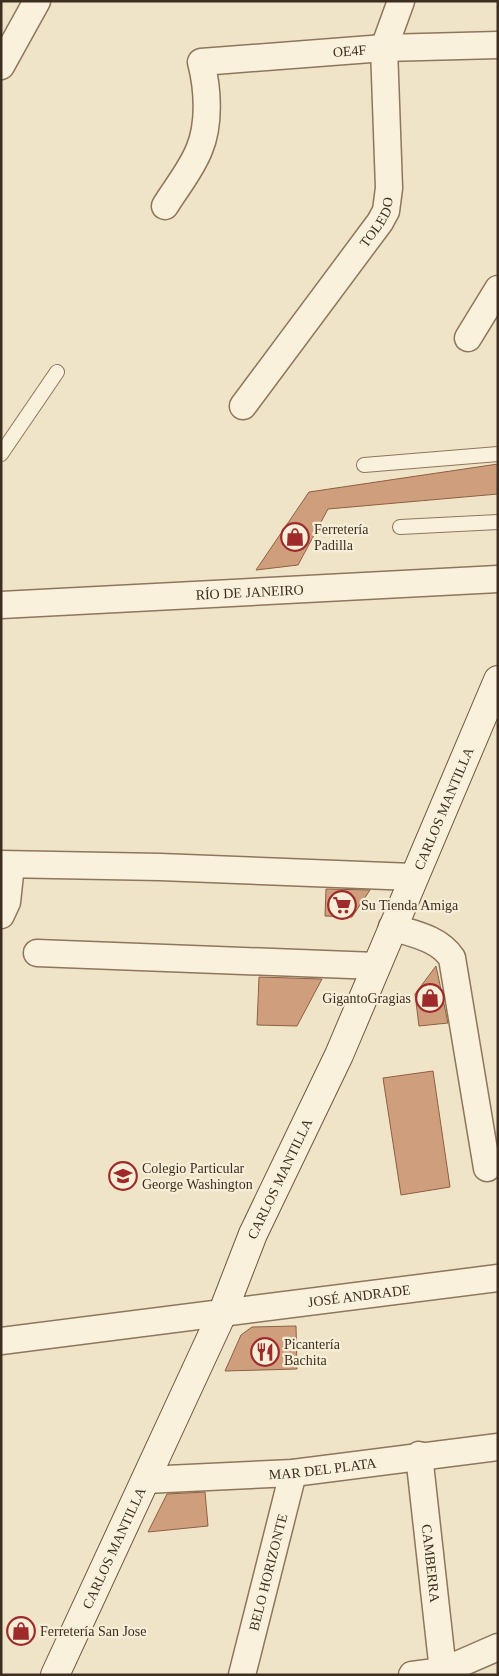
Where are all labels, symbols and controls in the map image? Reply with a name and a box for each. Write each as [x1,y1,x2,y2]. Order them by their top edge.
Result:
street label: OE4F [332,42,367,59]
street label: TOLEDO [356,196,395,250]
shop icon: Ferretería Padilla [280,522,310,552]
place label: Ferretería Padilla [314,522,369,553]
street label: RÍO DE JANEIRO [195,582,304,602]
street label: CARLOS MANTILLA [411,744,477,872]
supermarket icon: Su Tienda Amiga [327,890,357,920]
place label: Su Tienda Amiga [361,898,459,913]
shop icon: GigantoGragias [415,983,445,1013]
place label: GigantoGragias [322,991,411,1006]
street label: CARLOS MANTILLA [244,1115,315,1241]
school or university icon: Colegio Particular George Washington [108,1161,138,1191]
place label: Colegio Particular George Washington [142,1161,253,1192]
street label: JOSÉ ANDRADE [307,1282,411,1310]
restaurant icon: Picantería Bachita [250,1337,280,1367]
place label: Picantería Bachita [284,1337,341,1368]
street label: MAR DEL PLATA [268,1455,378,1482]
street label: CARLOS MANTILLA [79,1484,149,1611]
street label: BELO HORIZONTE [246,1512,290,1632]
street label: CAMBERRA [419,1523,443,1604]
shop icon: Ferretería San Jose [6,1616,36,1646]
place label: Ferretería San Jose [40,1624,147,1639]

